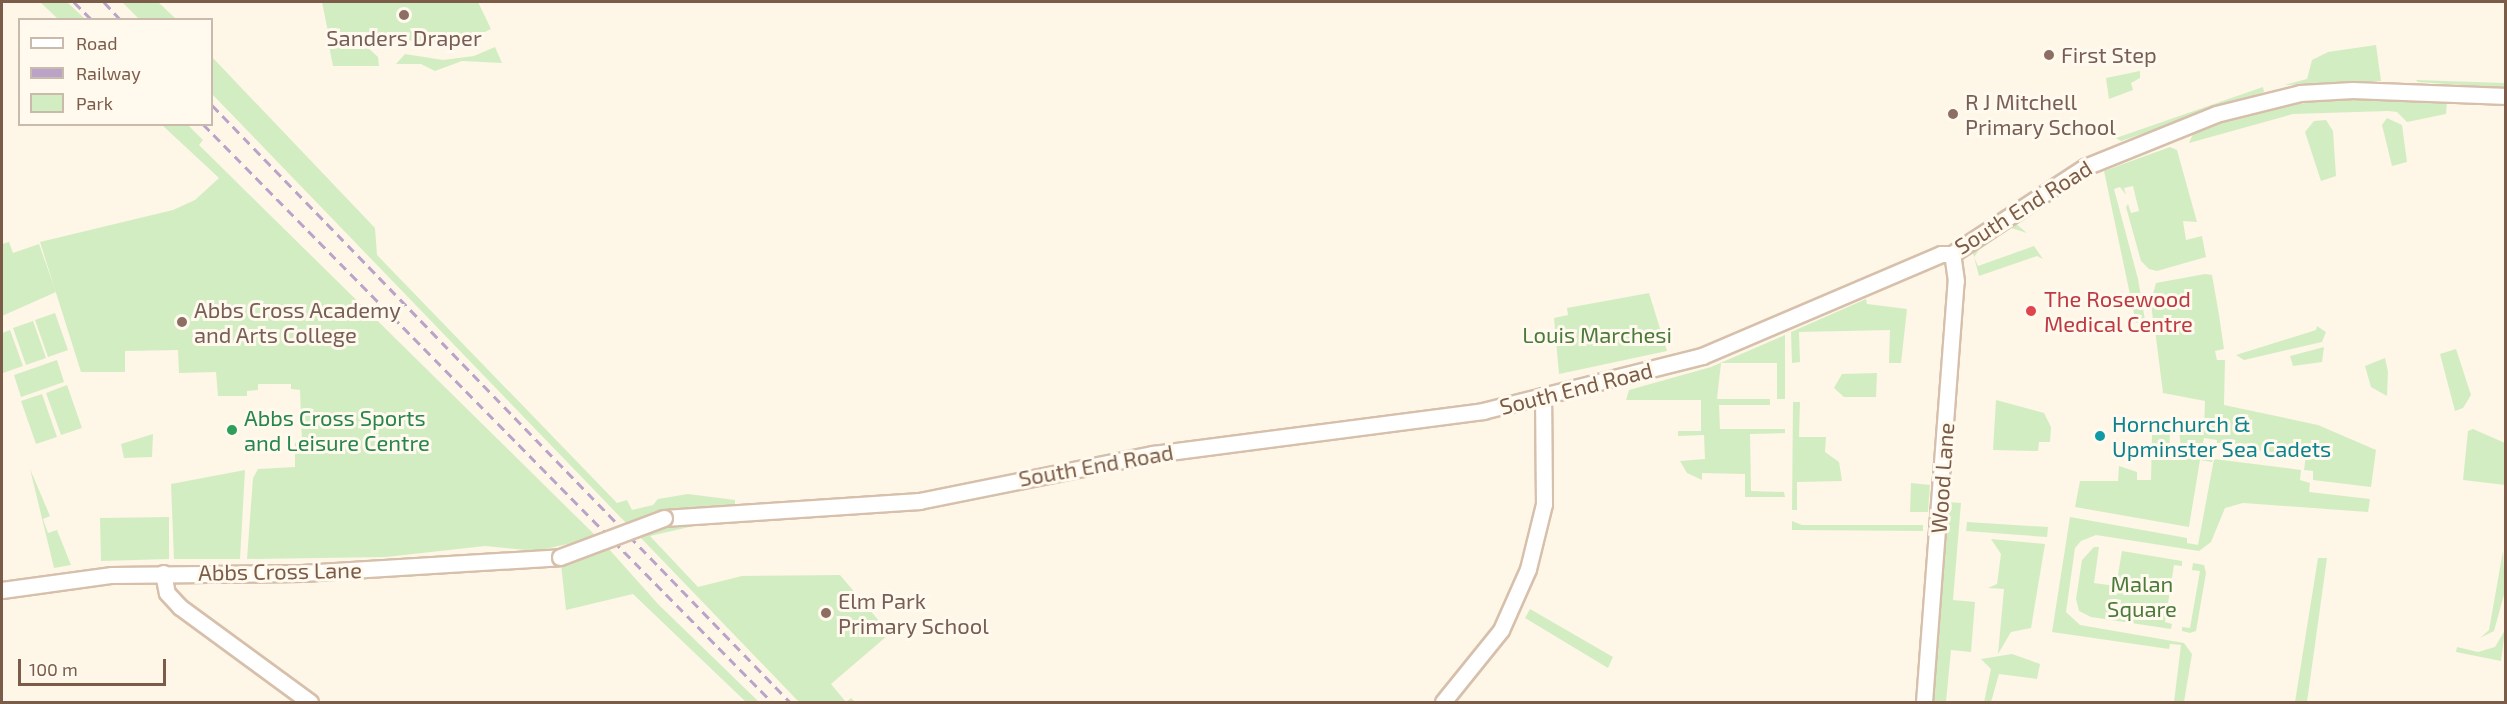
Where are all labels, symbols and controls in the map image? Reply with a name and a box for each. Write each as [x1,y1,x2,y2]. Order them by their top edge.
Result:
marker: Sanders Draper [397,8,411,22]
legend [18,18,213,126]
place label: Sanders Draper [326,25,482,51]
text: Road [76,32,117,54]
place label: First Step [2061,42,2157,68]
marker: First Step [2042,48,2056,62]
text: Railway [76,62,141,84]
place label: R J Mitchell Primary School [1965,88,2116,140]
text: Park [76,92,113,114]
marker: R J Mitchell Primary School [1946,107,1960,121]
street label: South End Road [1950,154,2096,260]
place label: The Rosewood Medical Centre [2044,285,2193,336]
place label: Abbs Cross Academy and Arts College [194,296,402,348]
marker: The Rosewood Medical Centre [2022,302,2040,320]
marker: Abbs Cross Academy and Arts College [175,315,189,329]
park label: Louis Marchesi [1522,322,1672,348]
street label: South End Road [1497,356,1655,420]
place label: Abbs Cross Sports and Leisure Centre [244,404,430,456]
place label: Hornchurch & Upminster Sea Cadets [2112,410,2332,462]
street label: Wood Lane [1925,422,1959,534]
marker: Abbs Cross Sports and Leisure Centre [225,423,239,437]
marker: Hornchurch & Upminster Sea Cadets [2093,429,2107,443]
street label: South End Road [1017,438,1175,492]
street label: Abbs Cross Lane [198,556,362,586]
park label: Malan Square [2107,570,2177,622]
place label: Elm Park Primary School [838,587,989,638]
marker: Elm Park Primary School [819,606,833,620]
scale bar [21,647,170,685]
text: 100 m [29,658,78,680]

